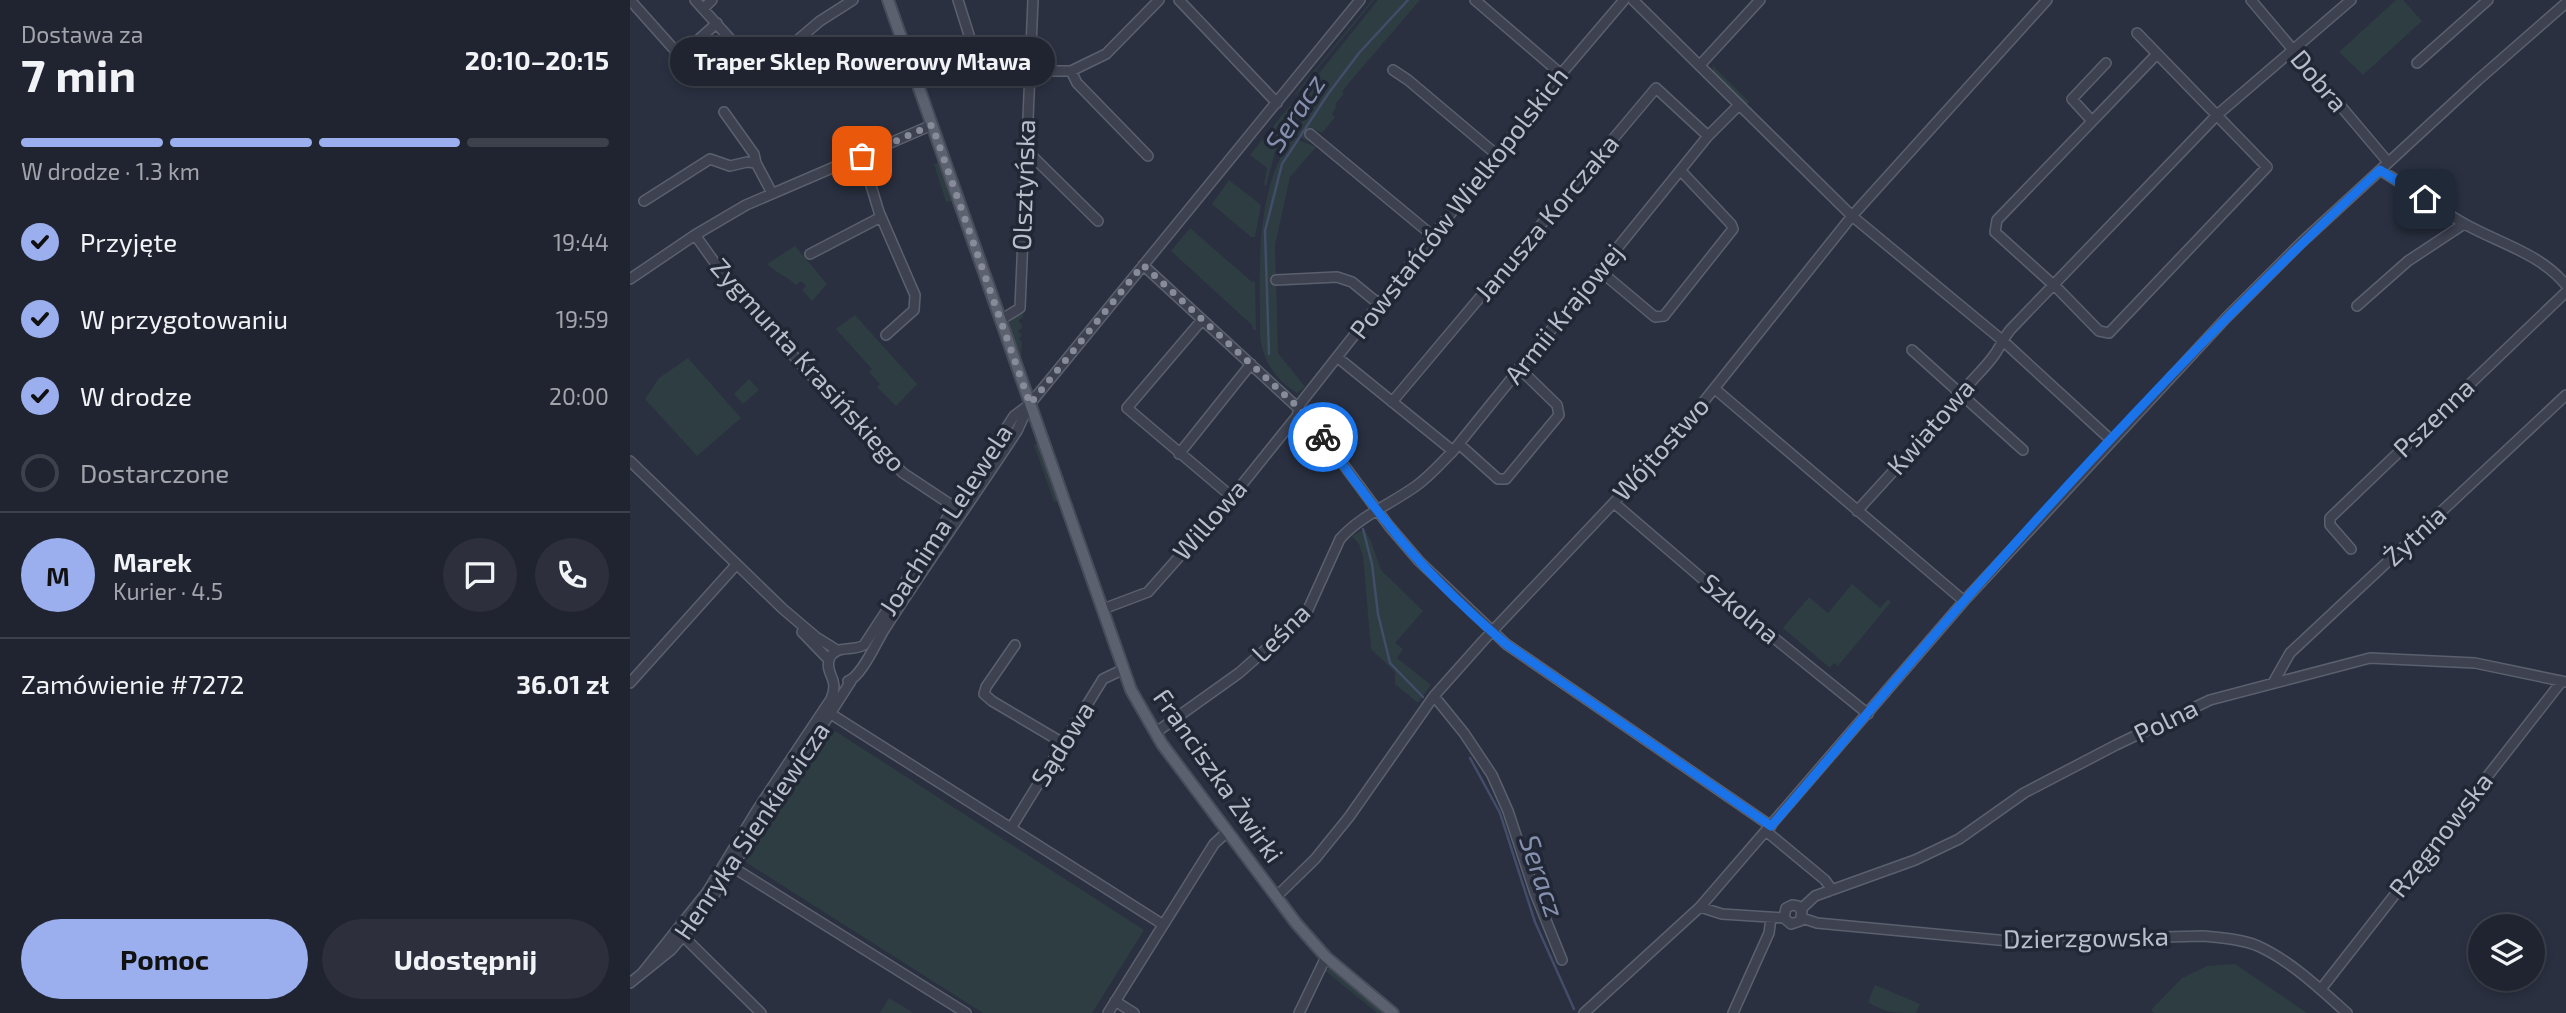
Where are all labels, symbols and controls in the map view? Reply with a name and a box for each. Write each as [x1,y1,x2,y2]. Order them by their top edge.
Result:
text: Dostawa za [21,20,143,48]
callout: Traper Sklep Rowerowy Mława [670,37,1054,86]
street label: Dobra [2285,43,2355,117]
text: 20:10–20:15 [465,44,609,75]
text: 7 min [21,46,136,101]
text: Traper Sklep Rowerowy Mława [694,47,1031,75]
street label: Powstańców Wielkopolskich [1342,60,1573,344]
water label: Seracz [1257,67,1332,157]
street label: Olsztyńska [1005,119,1040,251]
pin [832,126,892,186]
street label: Janusza Korczaka [1467,128,1624,306]
icon: bag [843,137,881,175]
text: W drodze · 1.3 km [21,157,200,185]
pin [2395,169,2455,229]
icon: home [2406,180,2444,218]
icon: check [21,223,59,261]
text: Przyjęte [80,226,177,257]
text: 19:44 [553,228,609,256]
street label: Armii Krajowej [1497,237,1629,389]
street label: Zygmunta Krasińskiego [705,251,913,477]
icon: check [21,300,59,338]
text: W przygotowaniu [80,303,288,334]
text: 19:59 [556,305,609,333]
street label: Pszenna [2386,371,2480,463]
street label: Kwiatowa [1880,372,1980,480]
icon: check [21,377,59,415]
text: W drodze [80,380,192,411]
text: 20:00 [549,382,609,410]
street label: Wójtostwo [1605,390,1715,506]
courier [1288,402,1358,472]
street label: Joachima Lelewela [871,418,1018,620]
icon: bike [1304,418,1342,456]
text: Dostarczone [80,457,229,488]
street label: Willowa [1165,472,1252,566]
street label: Żytnia [2376,498,2452,571]
button: chat [443,538,517,612]
button: phone [535,538,609,612]
text: Marek [113,546,192,577]
text: M [46,560,70,591]
street label: Szkolna [1696,566,1786,649]
text: Kurier · 4.5 [113,577,223,605]
street label: Leśna [1244,596,1316,668]
text: Zamówienie #7272 [21,668,244,699]
text: 36.01 zł [516,668,609,699]
street label: Franciszka Żwirki [1148,682,1291,868]
street label: Polna [2128,691,2202,748]
street label: Sądowa [1024,695,1100,791]
street label: Henryka Sienkiewicza [666,715,835,945]
street label: Rzęgnowska [2382,766,2498,903]
water label: Seracz [1513,830,1573,922]
map controls [2468,914,2545,991]
button: layers [2468,914,2545,991]
button: Pomoc [21,919,308,999]
button: Udostępnij [322,919,609,999]
street label: Dzierzgowska [2003,920,2169,953]

